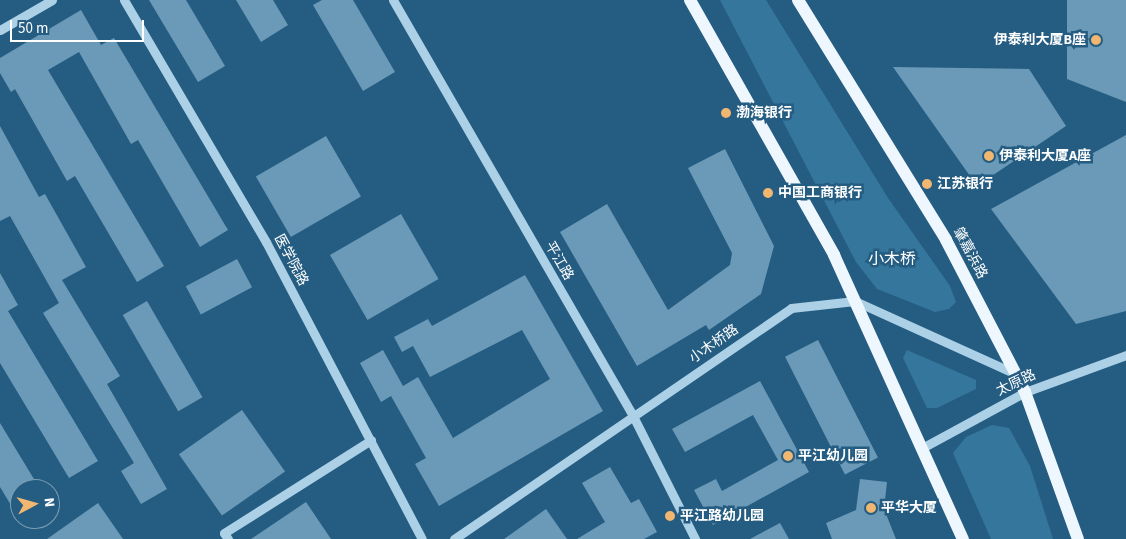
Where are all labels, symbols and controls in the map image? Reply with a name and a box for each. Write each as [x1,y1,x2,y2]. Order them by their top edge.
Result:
scale bar [12,10,146,42]
text: 50 m [18,18,48,39]
place label: 伊泰利大厦B座 [994,32,1086,48]
marker: 伊泰利大厦B座 [1090,34,1102,46]
place label: 渤海银行 [736,105,792,121]
marker: 渤海银行 [720,107,732,119]
place label: 伊泰利大厦A座 [999,148,1091,164]
marker: 伊泰利大厦A座 [983,150,995,162]
place label: 江苏银行 [937,176,993,192]
marker: 江苏银行 [921,178,933,190]
place label: 中国工商银行 [778,185,862,201]
marker: 中国工商银行 [762,187,774,199]
street label: 肇嘉浜路 [949,224,991,282]
street label: 医学院路 [270,231,312,289]
street label: 平江路 [541,239,577,283]
district label: 小木桥 [868,249,916,269]
street label: 小木桥路 [686,321,742,367]
street label: 太原路 [993,367,1039,399]
place label: 平江幼儿园 [798,448,868,464]
marker: 平江幼儿园 [782,450,794,462]
north arrow [10,479,60,529]
text: N [38,497,59,508]
place label: 平华大厦 [881,500,937,516]
marker: 平华大厦 [865,502,877,514]
place label: 平江路幼儿园 [680,508,764,524]
marker: 平江路幼儿园 [664,510,676,522]

